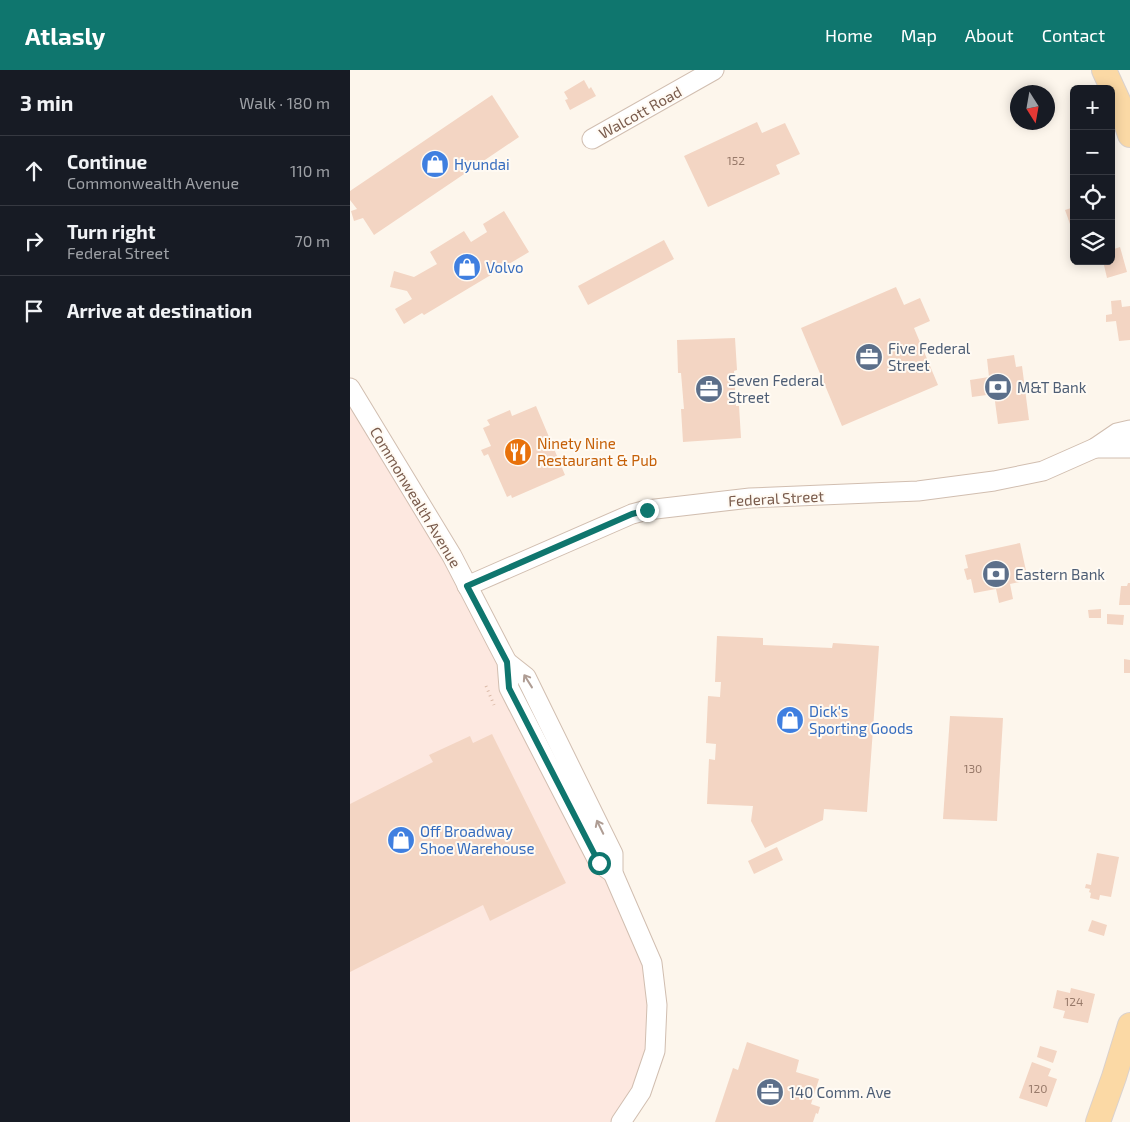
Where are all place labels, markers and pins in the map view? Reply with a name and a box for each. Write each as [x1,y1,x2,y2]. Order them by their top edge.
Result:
shop icon: Hyundai [420,149,450,179]
place label: Hyundai [454,155,510,173]
shop icon: Volvo [452,252,482,282]
place label: Volvo [486,258,524,276]
place label: Five Federal Street [888,339,971,374]
office icon: Five Federal Street [854,342,884,372]
place label: Seven Federal Street [728,371,824,406]
bank icon: M&T Bank [983,372,1013,402]
office icon: Seven Federal Street [694,374,724,404]
place label: M&T Bank [1017,378,1087,396]
place label: Ninety Nine Restaurant & Pub [537,434,657,469]
restaurant icon: Ninety Nine Restaurant & Pub [503,437,533,467]
bank icon: Eastern Bank [981,559,1011,589]
place label: Eastern Bank [1015,565,1105,583]
place label: Dick's Sporting Goods [809,702,913,737]
shop icon: Dick's Sporting Goods [775,705,805,735]
place label: Off Broadway Shoe Warehouse [420,822,534,857]
shop icon: Off Broadway Shoe Warehouse [386,825,416,855]
office icon: 140 Comm. Ave [755,1077,785,1107]
place label: 140 Comm. Ave [789,1083,891,1101]

